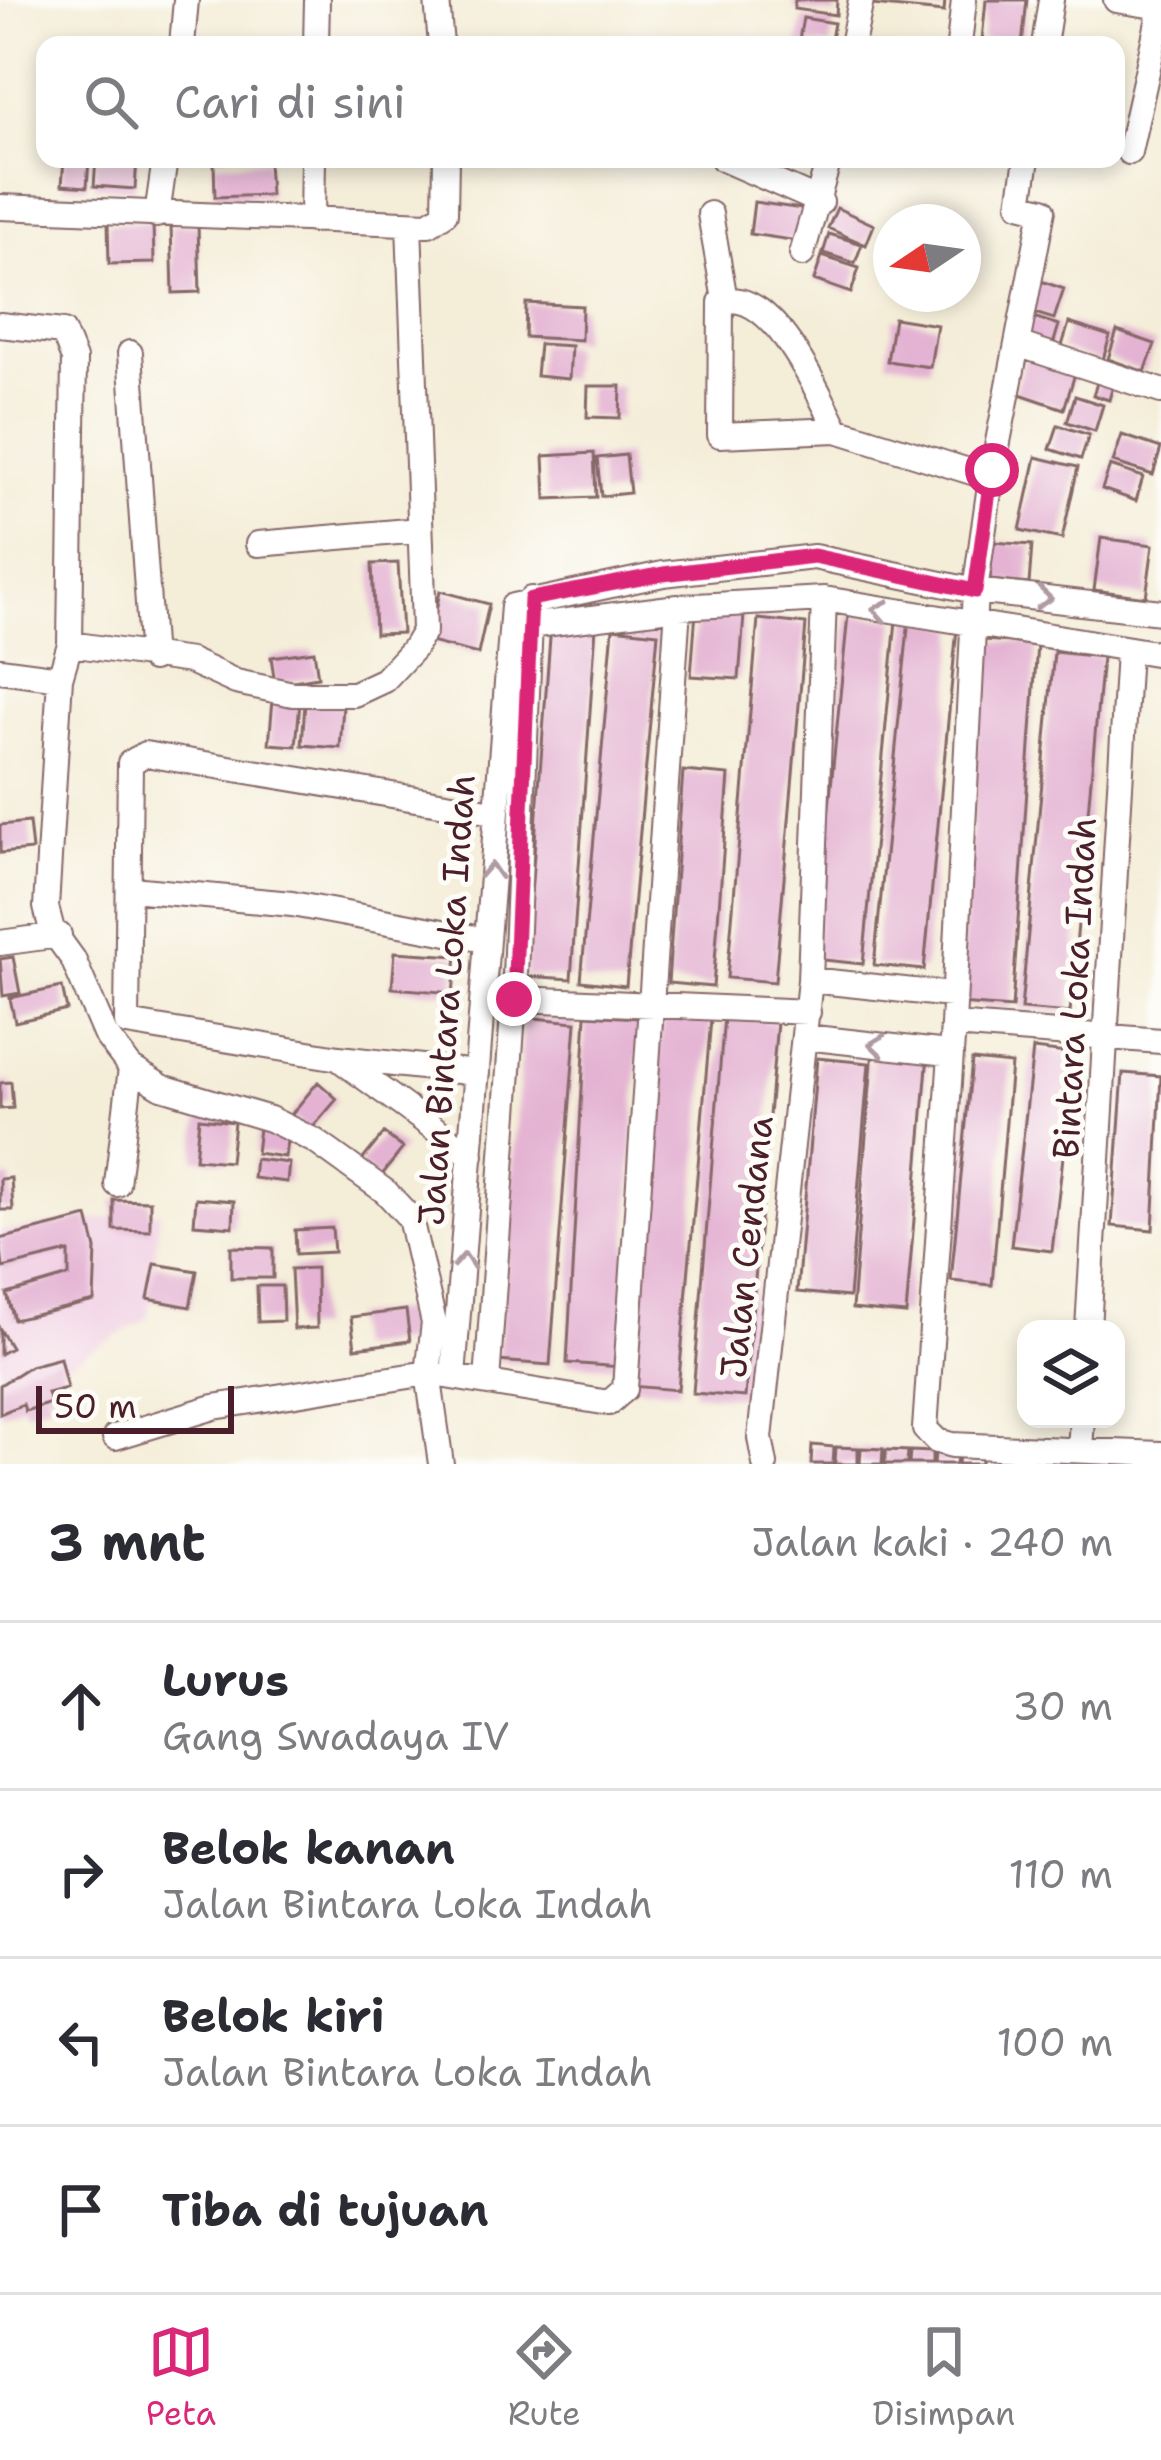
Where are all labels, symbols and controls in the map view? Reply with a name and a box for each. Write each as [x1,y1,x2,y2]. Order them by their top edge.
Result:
search box [36,36,1125,168]
icon: search [78,69,144,135]
text: Cari di sini [174,72,406,132]
north arrow [873,204,981,312]
route start [965,443,1019,497]
one-way arrow [1034,585,1053,611]
one-way arrow [870,598,890,623]
street label: Jalan Bintara Loka Indah [406,772,487,1228]
street label: Bintara Loka Indah [1041,816,1108,1160]
one-way arrow [477,861,503,880]
route end [487,972,541,1026]
one-way arrow [867,1033,886,1058]
street label: Jalan Cendana [708,1113,785,1381]
one-way arrow [451,1251,477,1270]
map controls [1017,1320,1125,1428]
button: layers [1017,1320,1125,1428]
scale bar [36,1380,234,1433]
text: 50 m [54,1384,137,1429]
text: 3 mnt [48,1508,206,1576]
text: Jalan kaki · 240 m [751,1516,1113,1568]
text: Lurus [162,1650,289,1710]
icon: ahead [48,1673,114,1739]
text: 30 m [1012,1680,1113,1732]
text: Gang Swadaya IV [162,1710,509,1762]
text: Belok kanan [162,1818,455,1878]
icon: right [48,1841,114,1907]
text: 110 m [1009,1848,1113,1900]
text: Jalan Bintara Loka Indah [162,1878,653,1930]
text: Belok kiri [162,1986,385,2046]
icon: left [48,2009,114,2075]
text: 100 m [997,2016,1113,2068]
text: Jalan Bintara Loka Indah [162,2046,653,2098]
icon: arrive [48,2177,114,2243]
text: Tiba di tujuan [162,2180,489,2240]
tab: Peta [146,2319,216,2436]
tab: Rute [508,2319,581,2436]
tab: Disimpan [872,2319,1015,2436]

